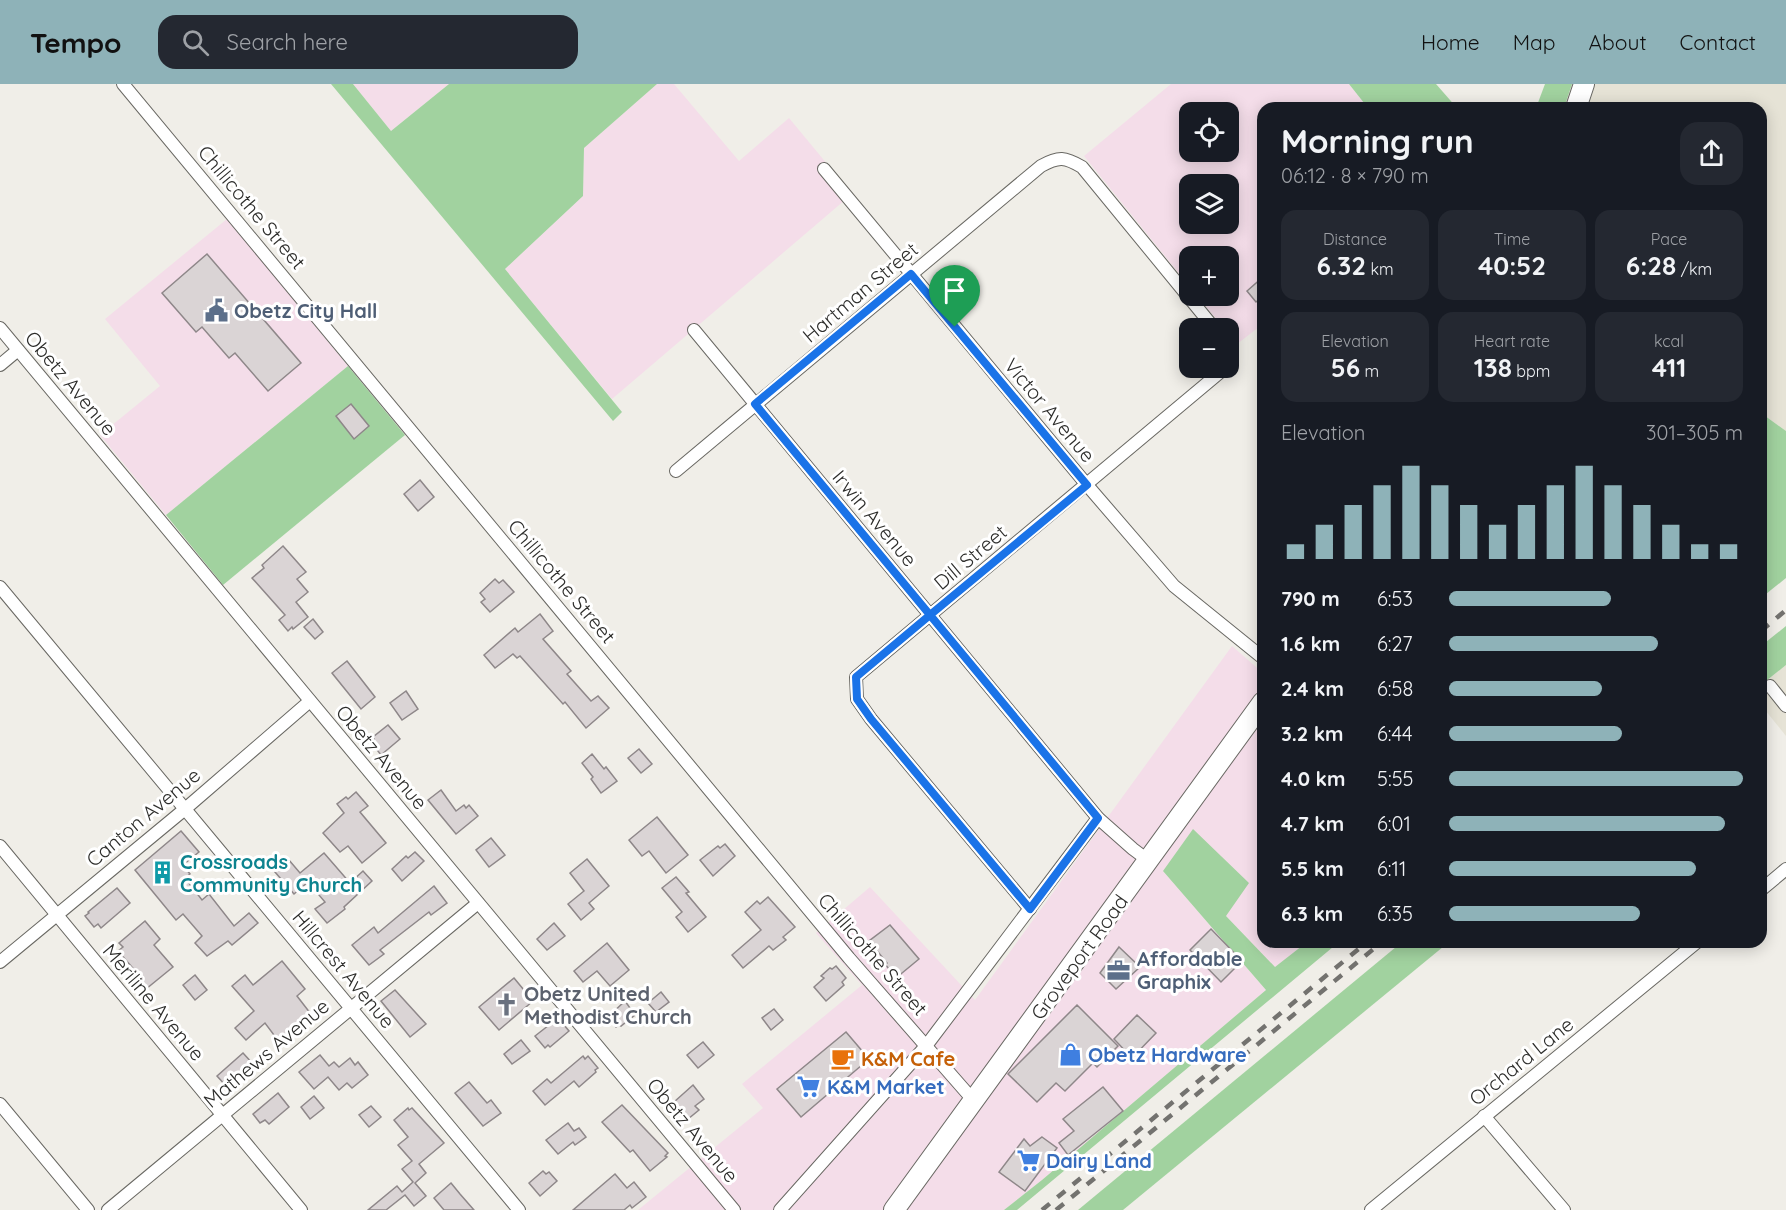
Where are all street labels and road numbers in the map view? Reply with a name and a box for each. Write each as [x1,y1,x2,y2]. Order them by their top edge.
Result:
street label: Chillicothe Street [193,140,311,274]
street label: Hartman Street [797,236,923,348]
street label: Obetz Avenue [20,326,122,440]
street label: Victor Avenue [999,353,1101,467]
street label: Irwin Avenue [827,465,923,571]
street label: Chillicothe Street [503,514,621,648]
street label: Dill Street [928,519,1012,595]
street label: Obetz Avenue [331,700,433,814]
street label: Canton Avenue [81,762,205,872]
street label: Chillicothe Street [813,888,933,1021]
street label: Groveport Road [1025,890,1133,1024]
street label: Hillcrest Avenue [287,905,401,1033]
street label: Meriline Avenue [98,938,210,1066]
street label: Mathews Avenue [198,993,334,1113]
street label: Orchard Lane [1464,1011,1578,1111]
street label: Obetz Avenue [642,1073,744,1187]

